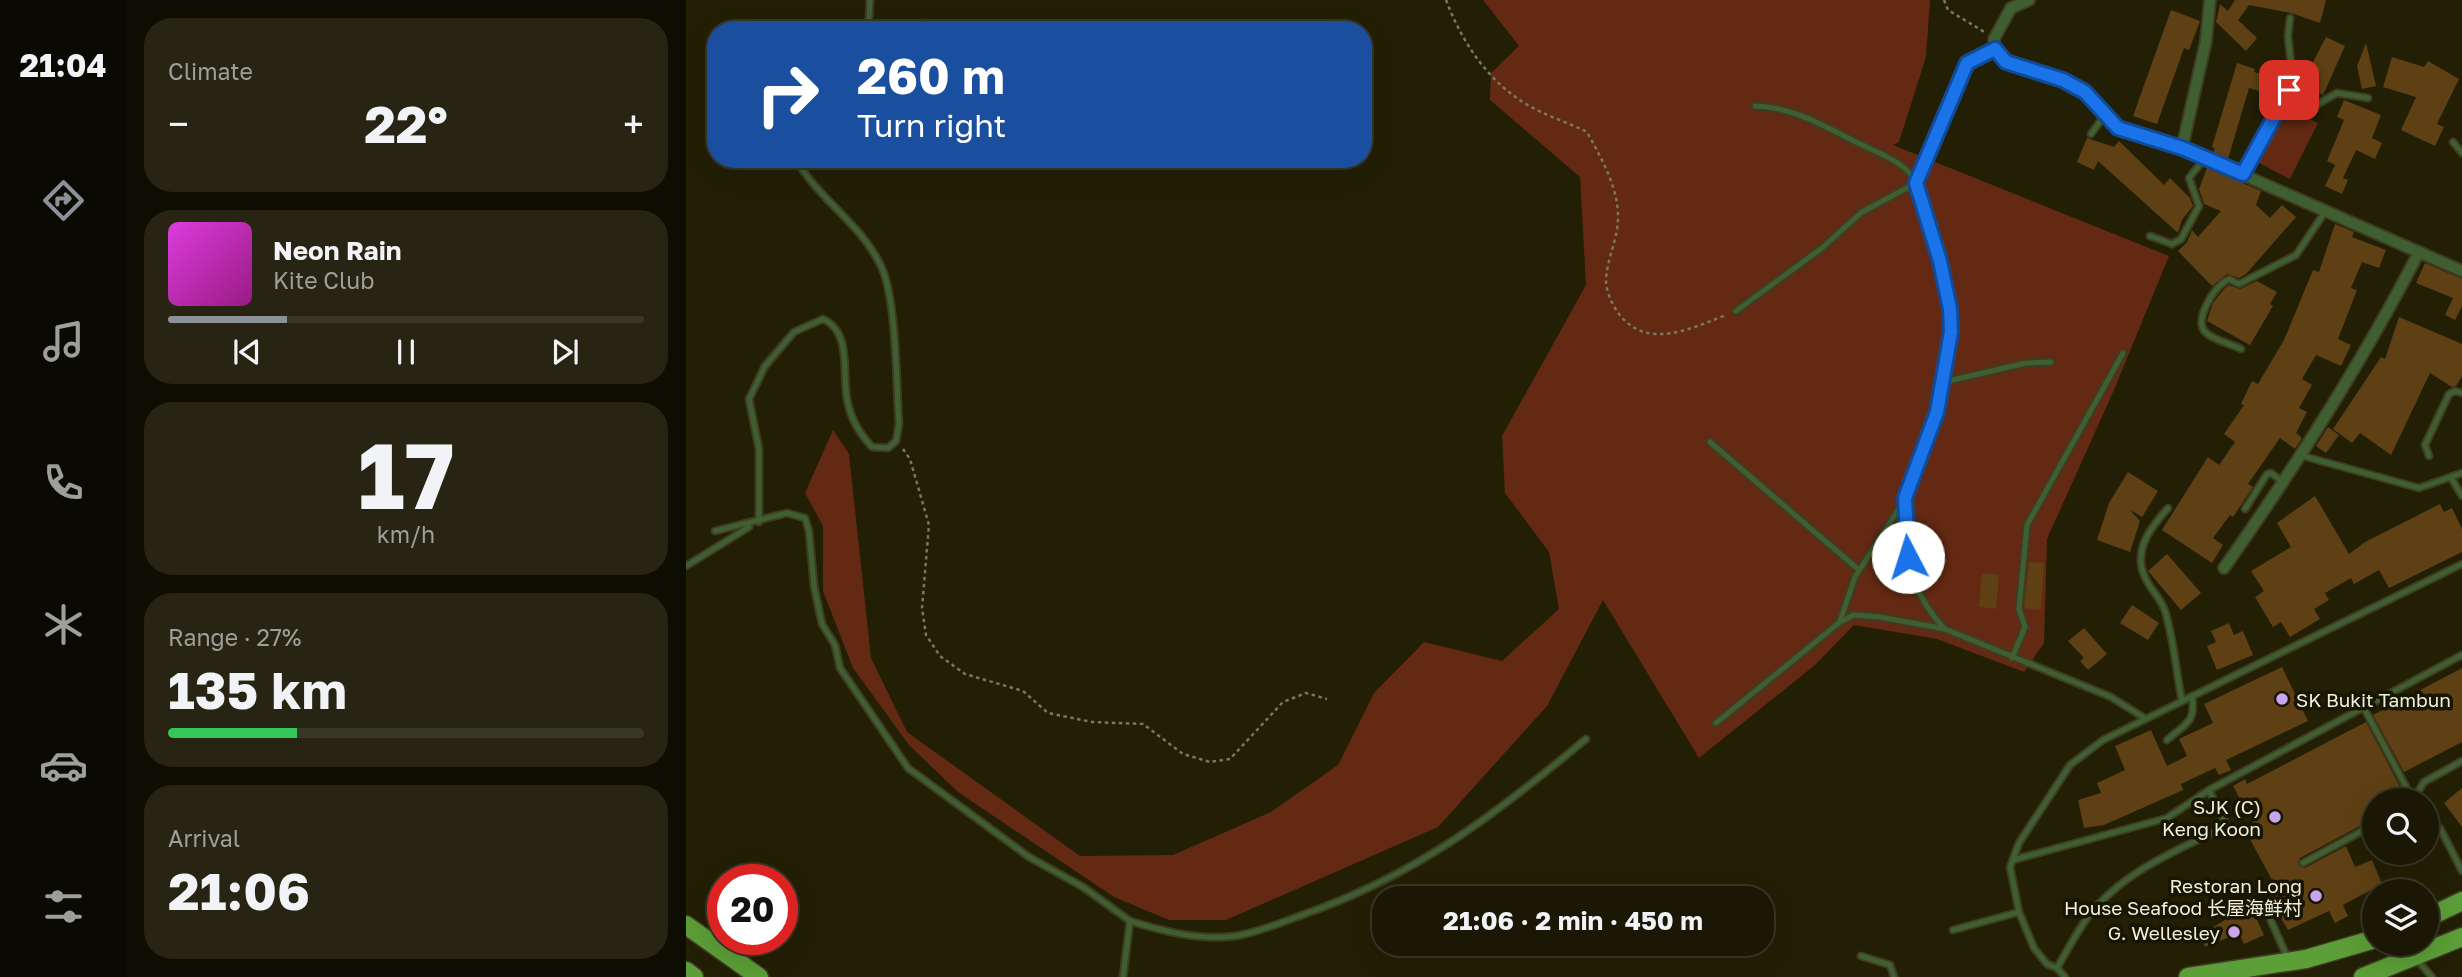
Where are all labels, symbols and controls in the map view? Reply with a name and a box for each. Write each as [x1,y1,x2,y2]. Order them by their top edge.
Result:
text: 21:04 [19,46,107,84]
text: 260 m [857,46,1005,105]
icon: right [742,49,833,140]
text: Climate [168,57,253,85]
pin [2259,60,2319,120]
icon: arrive [2270,71,2308,109]
text: 22° [364,92,448,154]
text: − [168,101,189,146]
text: + [623,101,644,146]
text: Turn right [857,106,1006,144]
icon: directions [39,176,88,225]
text: Neon Rain [273,235,402,266]
text: Kite Club [273,266,374,294]
icon: music [39,317,88,366]
icon: previous [228,333,266,371]
icon: pause [387,333,425,371]
icon: next [546,333,584,371]
text: 17 [358,420,454,529]
icon: phone [39,458,88,507]
text: km/h [377,520,435,548]
position arrow [1871,520,1945,594]
icon: climate [39,600,88,649]
text: Range · 27% [168,623,301,651]
text: 135 km [168,658,347,720]
place label: SK Bukit Tambun [2296,688,2451,711]
marker: SK Bukit Tambun [2274,691,2290,707]
icon: car [39,741,88,790]
map controls [2362,788,2439,956]
button: search [2362,788,2439,865]
place label: SJK (C) Keng Koon [2162,795,2261,840]
marker: SJK (C) Keng Koon [2267,809,2283,825]
text: Arrival [168,824,240,852]
text: 21:06 [168,859,310,921]
speed limit sign: 20 [707,864,798,955]
place label: Restoran Long House Seafood 长屋海鲜村 [2064,874,2302,919]
button: layers [2362,879,2439,956]
icon: filters [39,882,88,931]
marker: Restoran Long House Seafood 长屋海鲜村 [2308,888,2324,904]
text: 21:06 · 2 min · 450 m [1443,905,1703,936]
place label: G. Wellesley [2108,921,2220,944]
marker: G. Wellesley [2226,924,2242,940]

